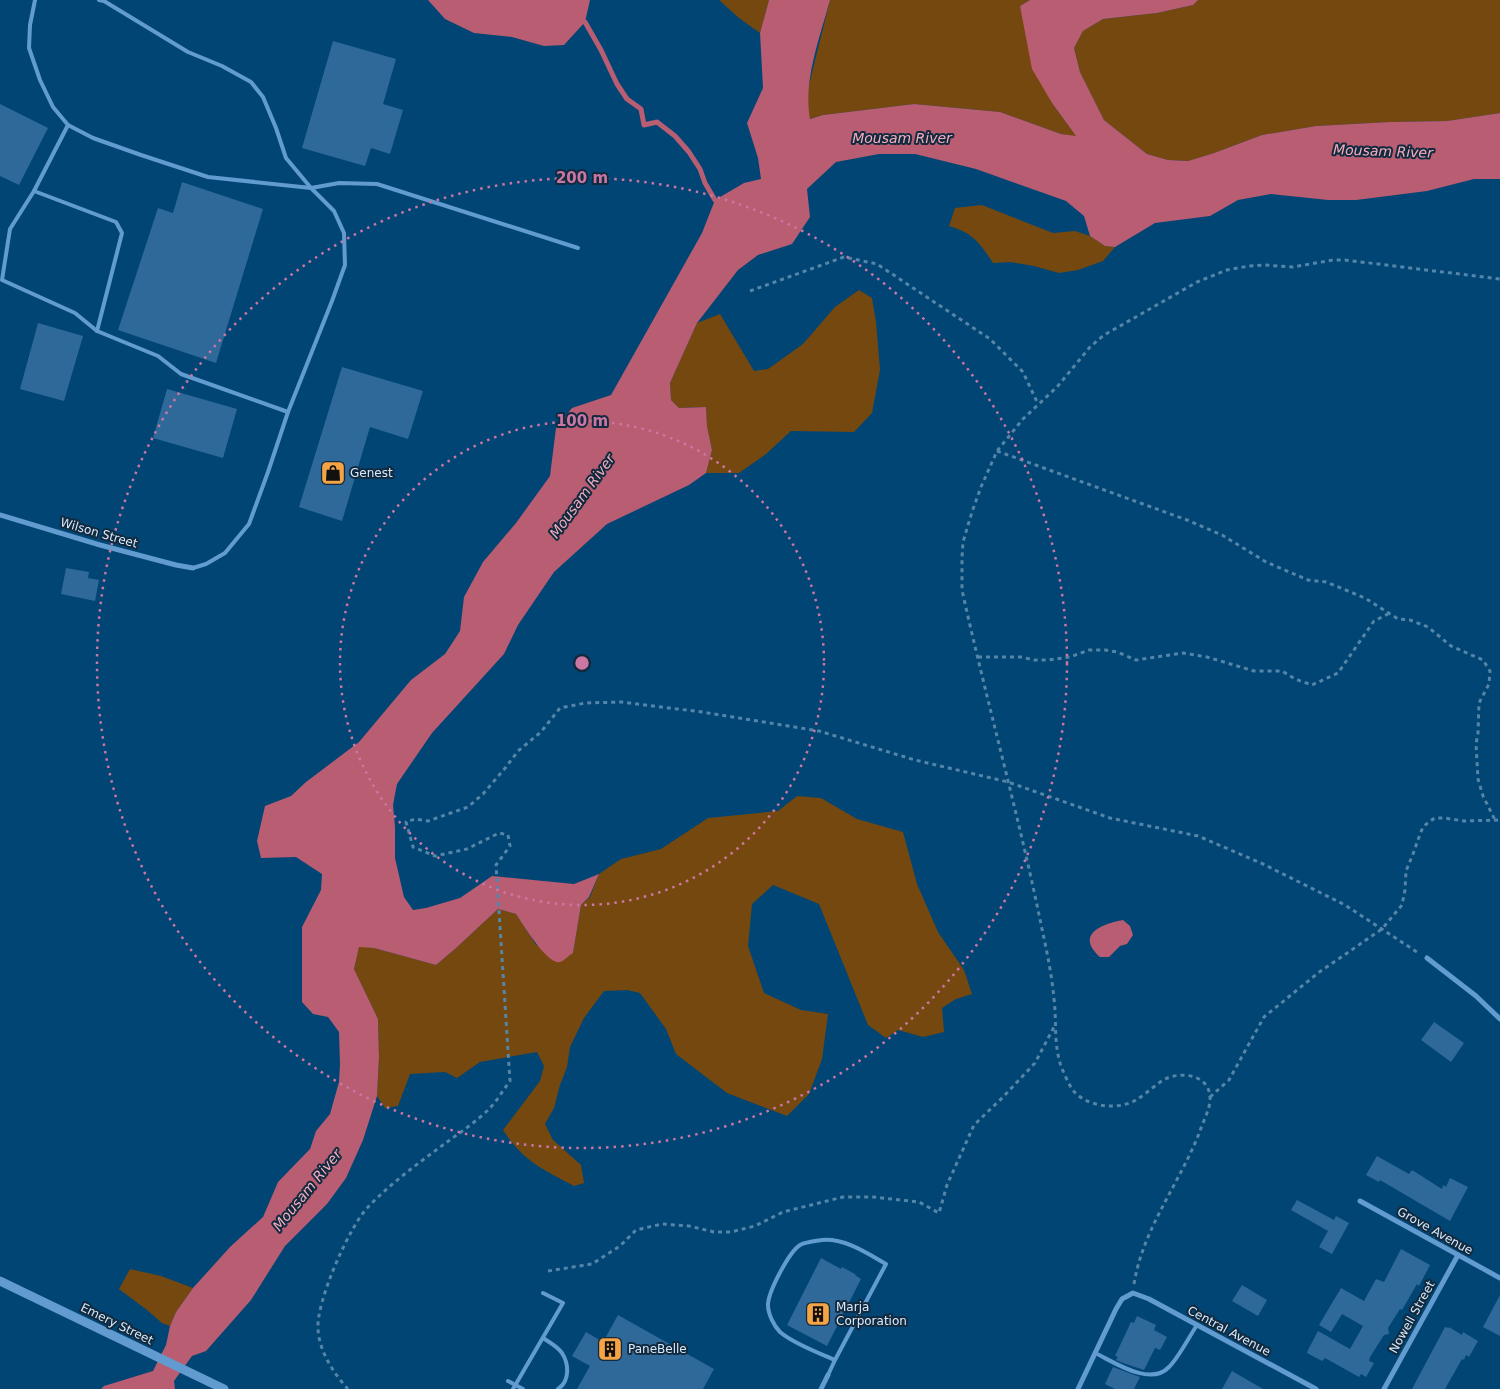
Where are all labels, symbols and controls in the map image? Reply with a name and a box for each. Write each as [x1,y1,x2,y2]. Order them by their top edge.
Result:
water label: Mousam River [852,130,953,146]
water label: Mousam River [1333,141,1434,161]
text: 200 m [556,169,608,187]
text: 100 m [556,412,608,430]
water label: Mousam River [546,450,619,541]
shop icon: Genest [320,460,346,486]
place label: Genest [350,466,393,480]
street label: Wilson Street [59,515,140,551]
centre of rings [573,654,591,672]
water label: Mousam River [269,1145,345,1234]
street label: Grove Avenue [1395,1204,1475,1258]
street label: Nowell Street [1386,1278,1438,1356]
street label: Emery Street [78,1300,156,1348]
place label: Marja Corporation [836,1300,907,1328]
building icon: Marja Corporation [805,1301,831,1327]
street label: Central Avenue [1185,1303,1273,1359]
building icon: PaneBelle [597,1336,623,1362]
place label: PaneBelle [628,1342,687,1356]

